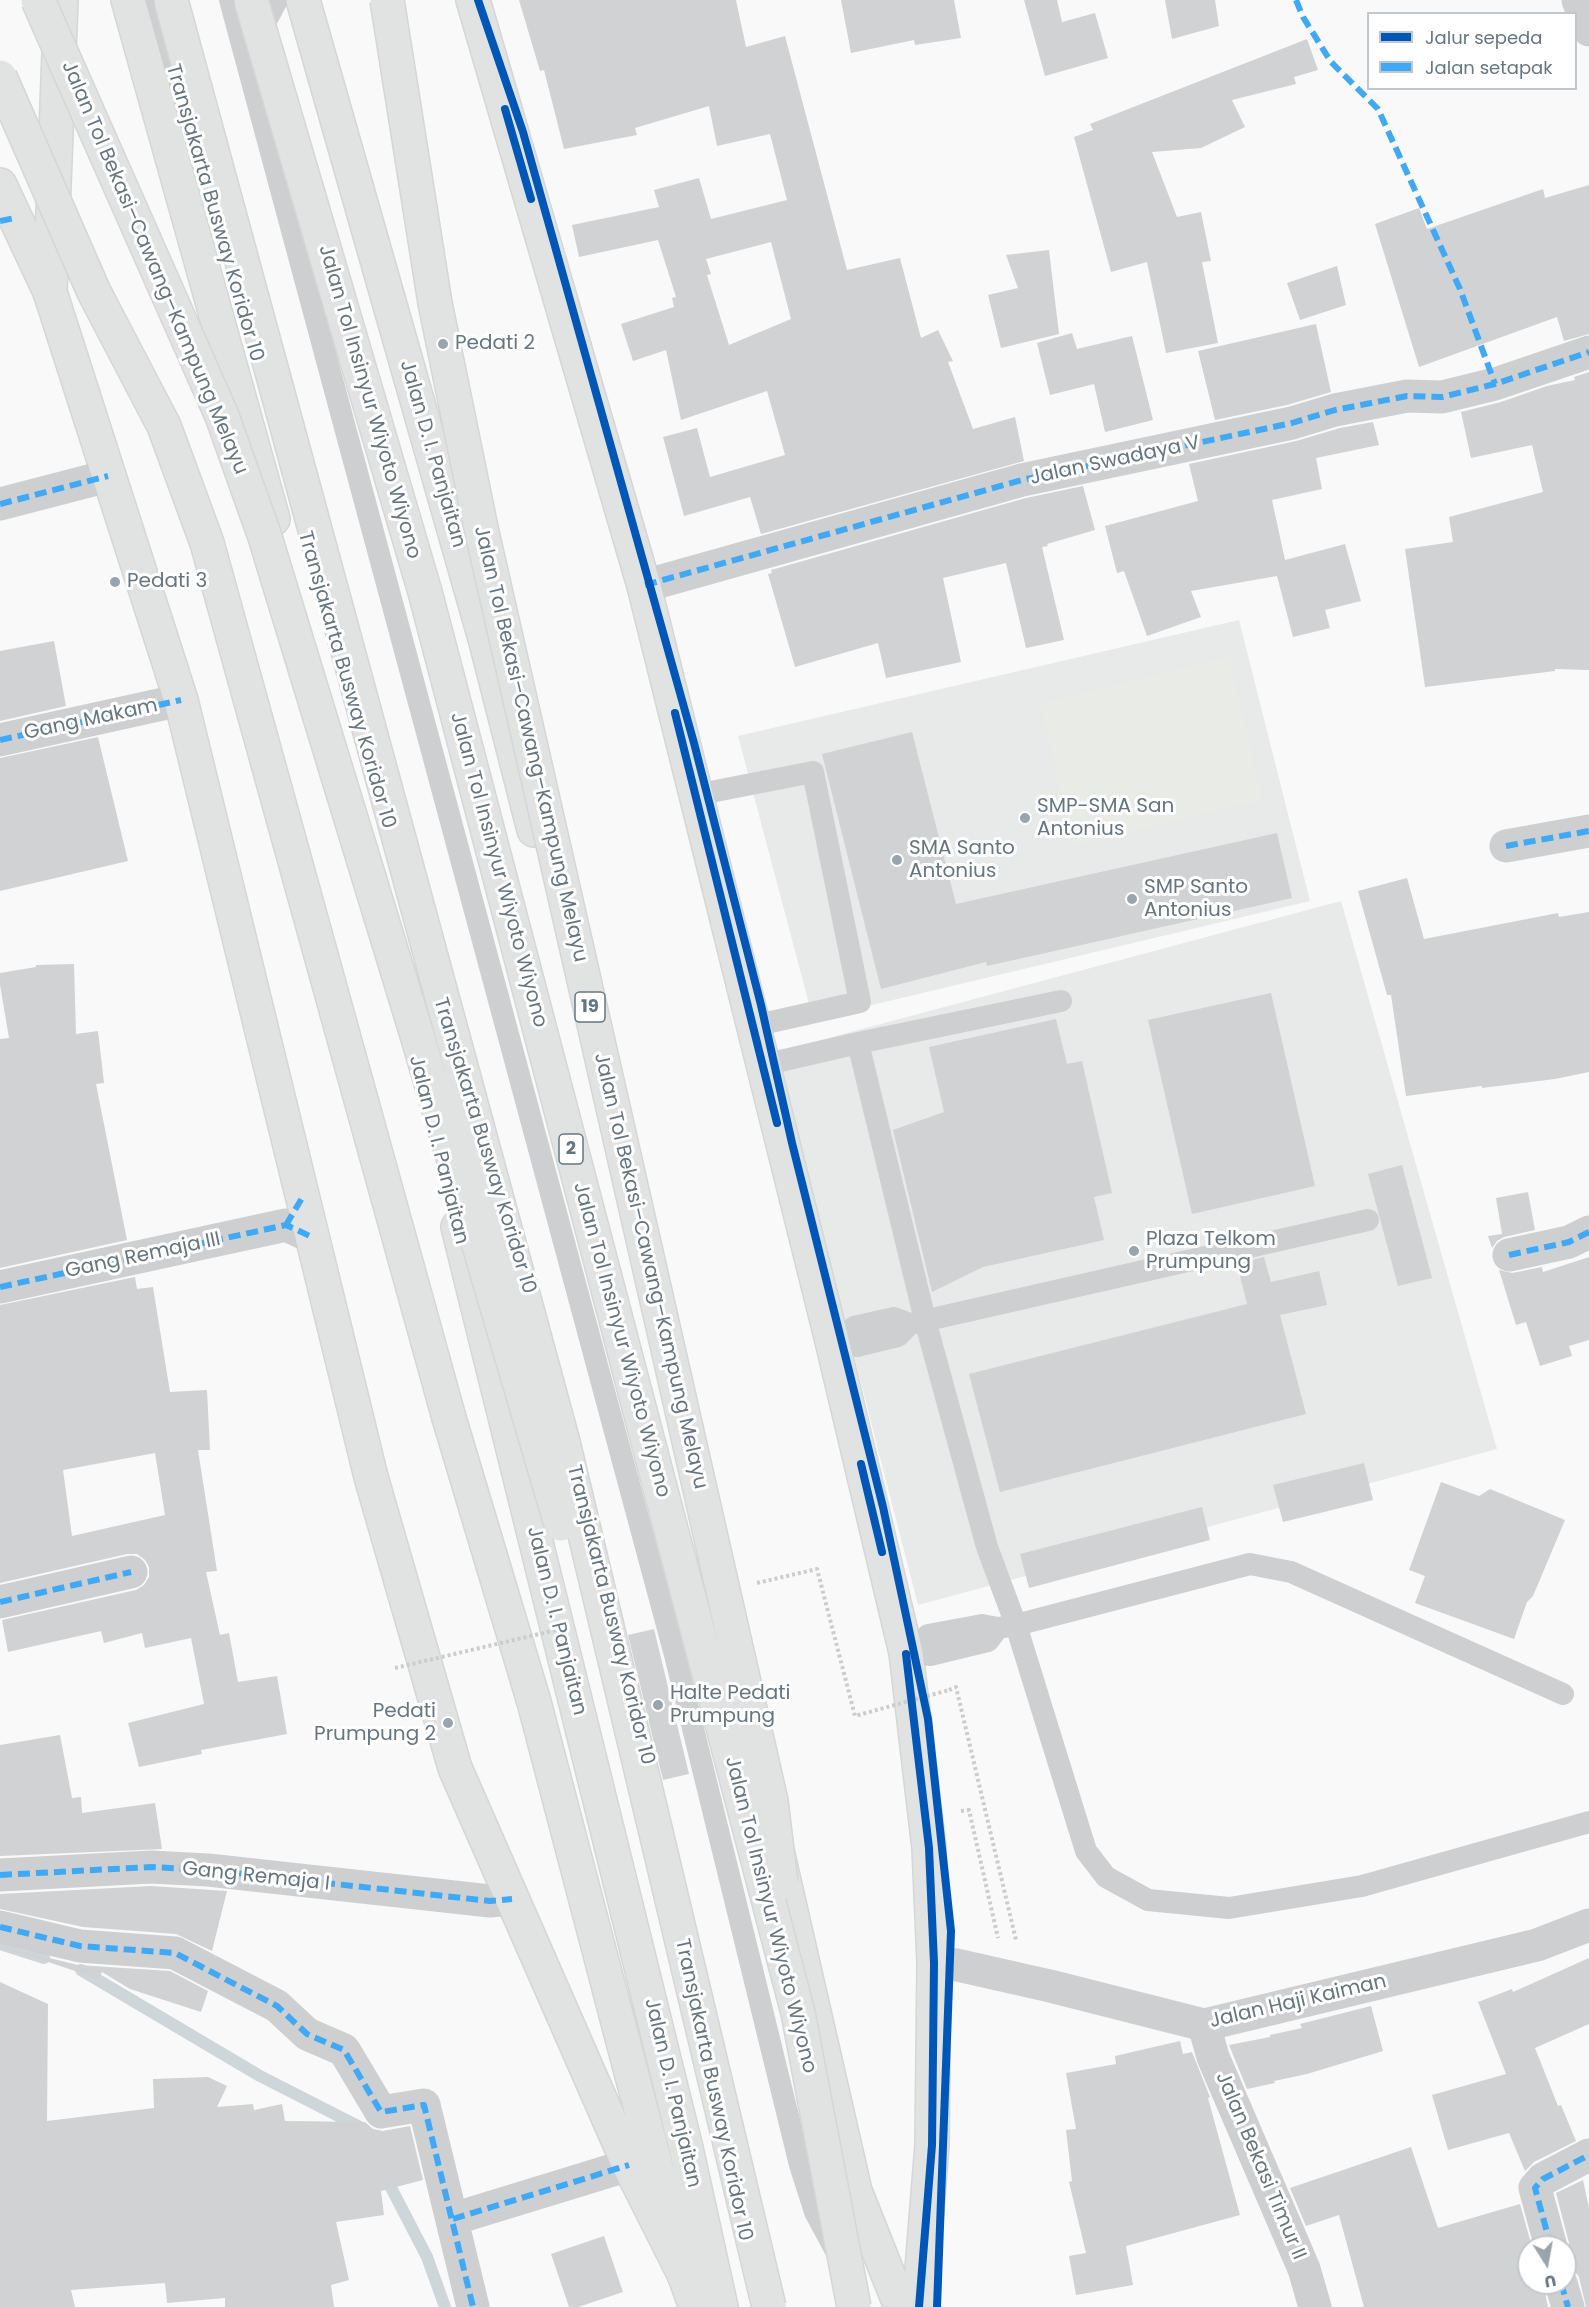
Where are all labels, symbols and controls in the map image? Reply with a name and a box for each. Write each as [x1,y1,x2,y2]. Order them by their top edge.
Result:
legend [1367,12,1577,90]
text: Jalur sepeda [1425,25,1542,50]
text: Jalan setapak [1425,55,1553,80]
street label: Jalan Tol Bekasi–Cawang–Kampung Melayu [56,58,252,478]
street label: Transjakarta Busway Koridor 10 [160,62,268,364]
street label: Jalan Tol Insinyur Wiyoto Wiyono [313,242,425,562]
place label: Pedati 2 [455,332,535,356]
marker: Pedati 2 [436,337,450,351]
street label: Jalan D. I. Panjaitan [394,358,470,550]
street label: Jalan Swadaya V [1028,431,1202,491]
street label: Jalan Tol Bekasi–Cawang–Kampung Melayu [468,524,592,964]
street label: Transjakarta Busway Koridor 10 [292,529,400,831]
place label: Pedati 3 [127,570,207,594]
marker: Pedati 3 [108,575,122,589]
street label: Gang Makam [22,694,160,746]
street label: Jalan Tol Insinyur Wiyoto Wiyono [444,710,552,1030]
place label: SMP-SMA San Antonius [1037,795,1174,842]
marker: SMP-SMA San Antonius [1018,811,1032,825]
place label: SMA Santo Antonius [909,837,1015,884]
marker: SMA Santo Antonius [890,853,904,867]
place label: SMP Santo Antonius [1144,876,1248,923]
marker: SMP Santo Antonius [1125,892,1139,906]
road number: 19 [575,992,605,1022]
street label: Transjakarta Busway Koridor 10 [427,995,541,1297]
street label: Jalan Tol Bekasi–Cawang–Kampung Melayu [588,1051,712,1491]
street label: Jalan D. I. Panjaitan [403,1053,473,1247]
road number: 2 [559,1134,583,1164]
street label: Jalan Tol Insinyur Wiyoto Wiyono [567,1180,675,1500]
street label: Gang Remaja III [63,1228,223,1284]
place label: Plaza Telkom Prumpung [1146,1228,1276,1275]
marker: Plaza Telkom Prumpung [1127,1244,1141,1258]
street label: Transjakarta Busway Koridor 10 [561,1463,659,1767]
street label: Jalan D. I. Panjaitan [521,1524,591,1718]
place label: Halte Pedati Prumpung [670,1682,791,1729]
marker: Halte Pedati Prumpung [651,1698,665,1712]
place label: Pedati Prumpung 2 [314,1700,436,1747]
marker: Pedati Prumpung 2 [441,1716,455,1730]
street label: Jalan Tol Insinyur Wiyoto Wiyono [719,1754,821,2076]
street label: Gang Remaja I [181,1857,331,1897]
street label: Transjakarta Busway Koridor 10 [669,1937,757,2243]
street label: Jalan Haji Kaiman [1207,1970,1389,2034]
street label: Jalan D. I. Panjaitan [639,1996,705,2190]
street label: Jalan Bekasi Timur II [1210,2068,1310,2264]
north arrow [1517,2235,1577,2295]
text: U [1542,2269,1558,2294]

